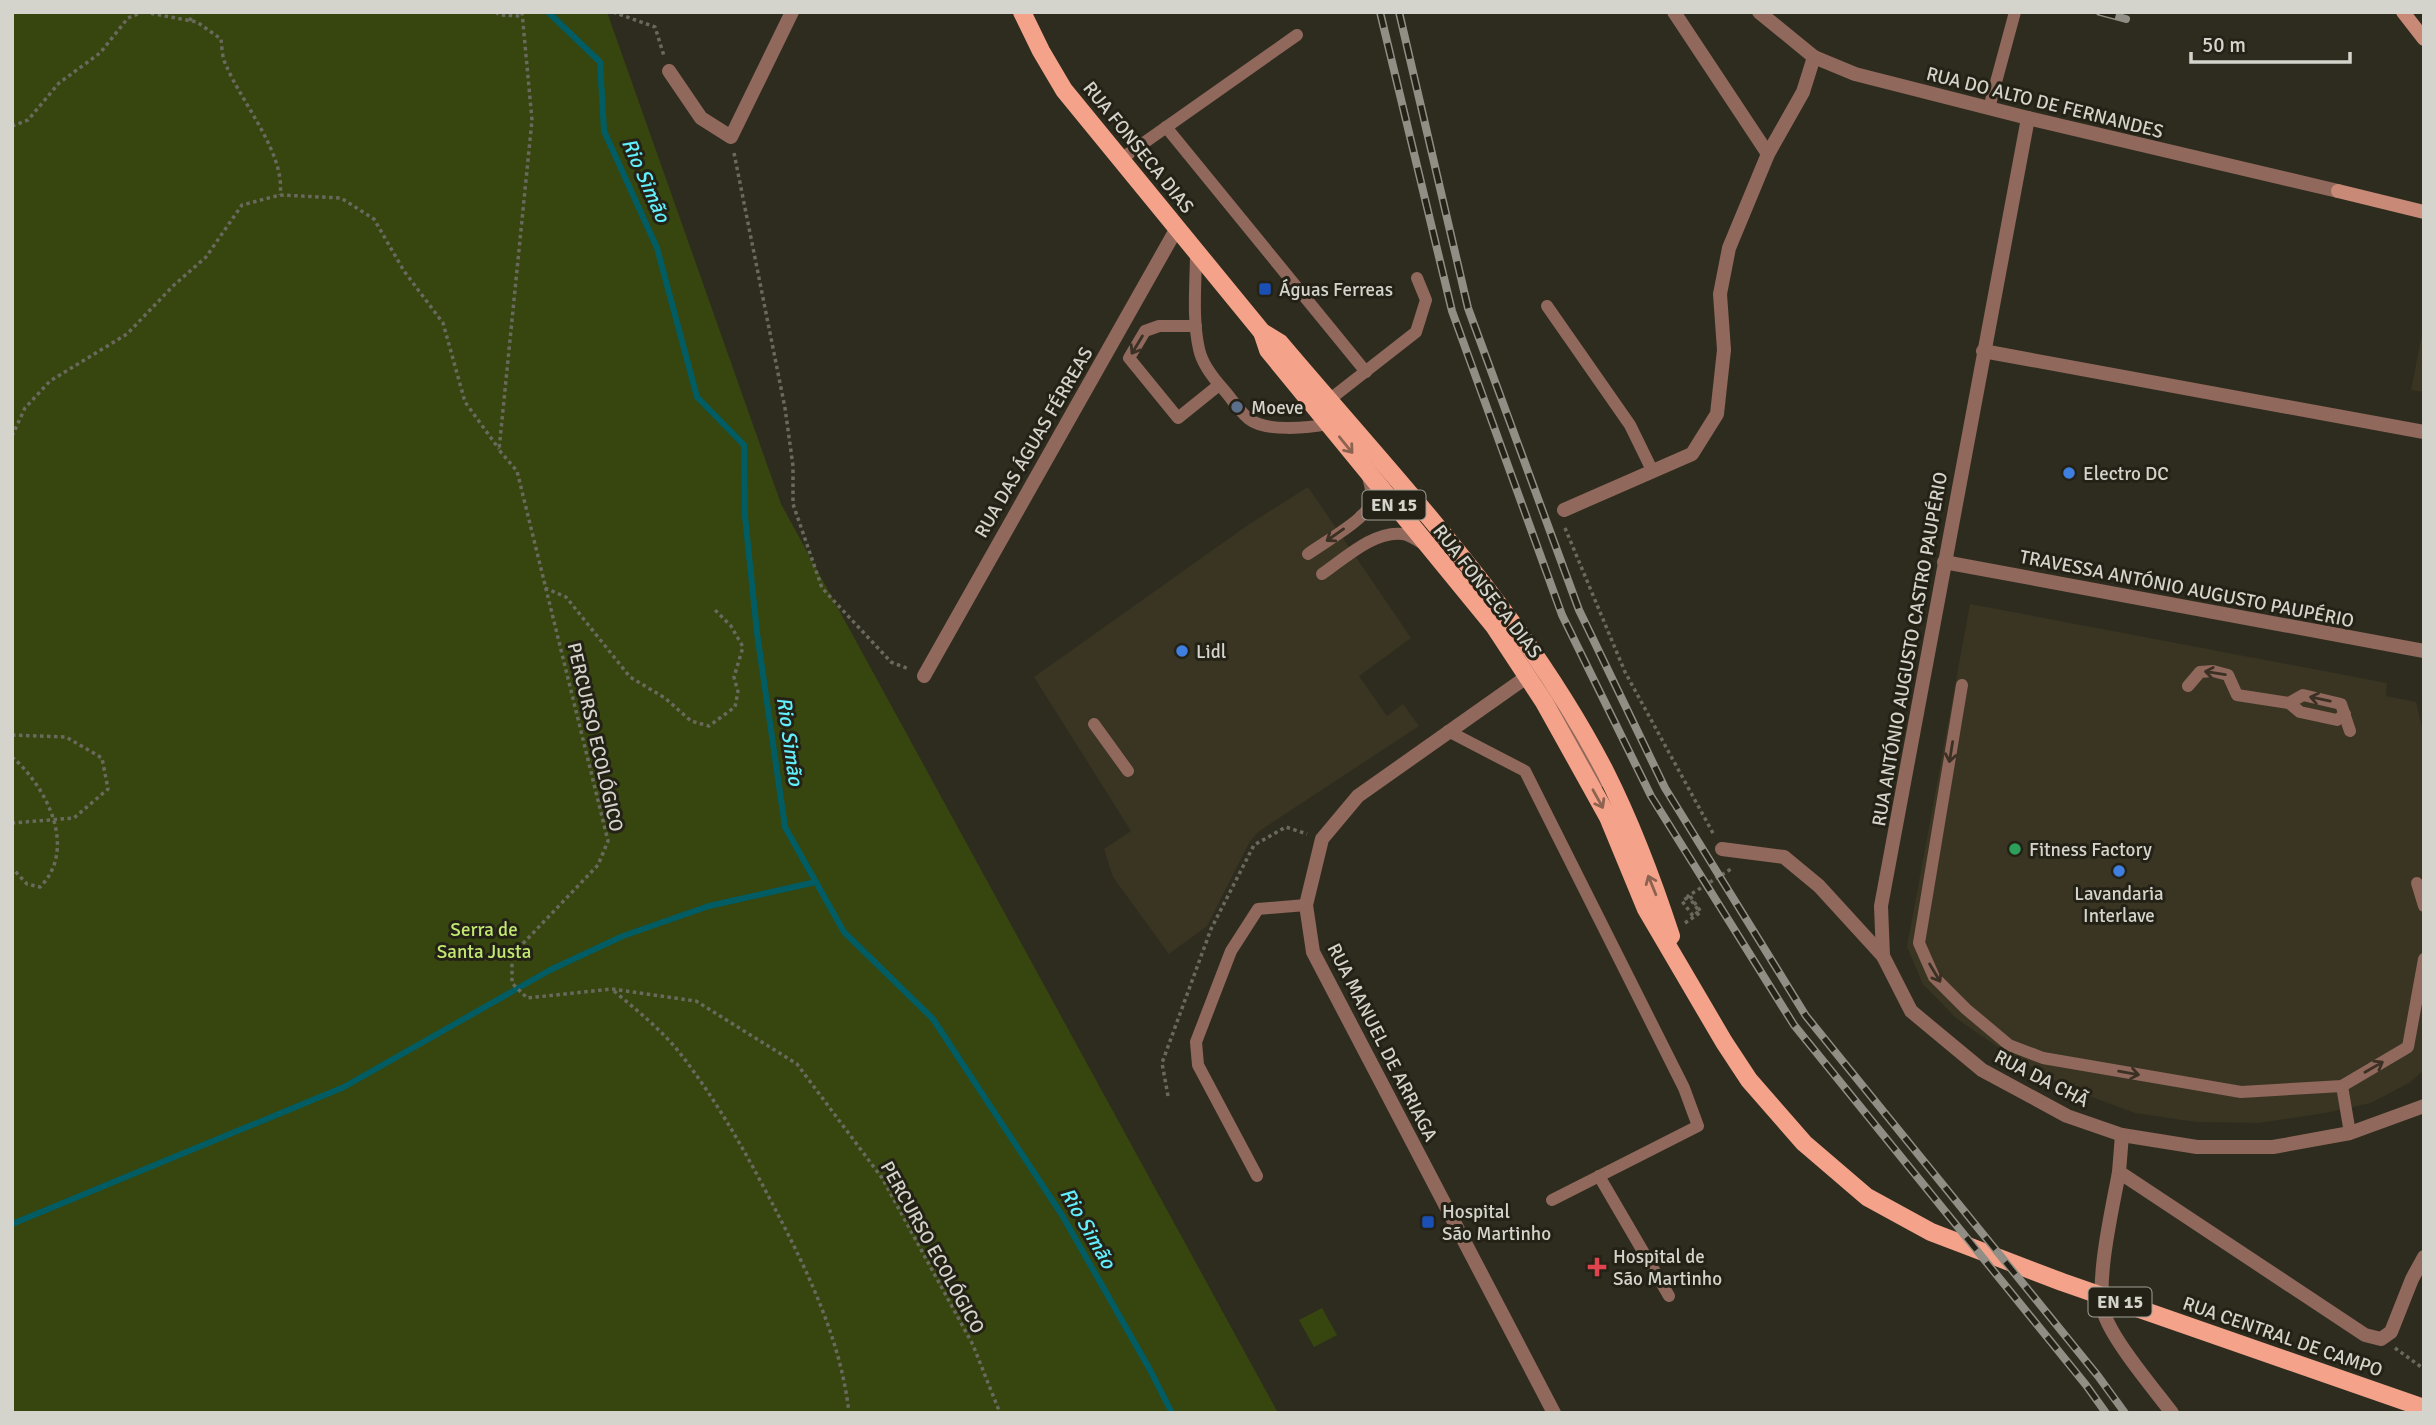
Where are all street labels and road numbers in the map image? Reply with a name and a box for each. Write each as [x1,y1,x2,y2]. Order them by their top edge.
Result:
street label: RUA DO ALTO DE FERNANDES [1924,62,2166,144]
street label: RUA FONSECA DIAS [1078,77,1199,219]
street label: RUA DAS ÁGUAS FÉRREAS [969,343,1098,542]
street label: RUA ANTÓNIO AUGUSTO CASTRO PAUPÉRIO [1867,470,1953,828]
road number: EN 15 [1362,490,1426,520]
street label: RUA FONSECA DIAS [1428,520,1547,663]
street label: TRAVESSA ANTÓNIO AUGUSTO PAUPÉRIO [2018,545,2356,633]
street label: PERCURSO ECOLÓGICO [562,640,628,834]
street label: RUA MANUEL DE ARRIAGA [1322,939,1443,1146]
street label: RUA DA CHÃ [1990,1045,2093,1113]
street label: PERCURSO ECOLÓGICO [875,1157,990,1338]
road number: EN 15 [2088,1288,2152,1316]
street label: RUA CENTRAL DE CAMPO [2180,1291,2386,1382]

